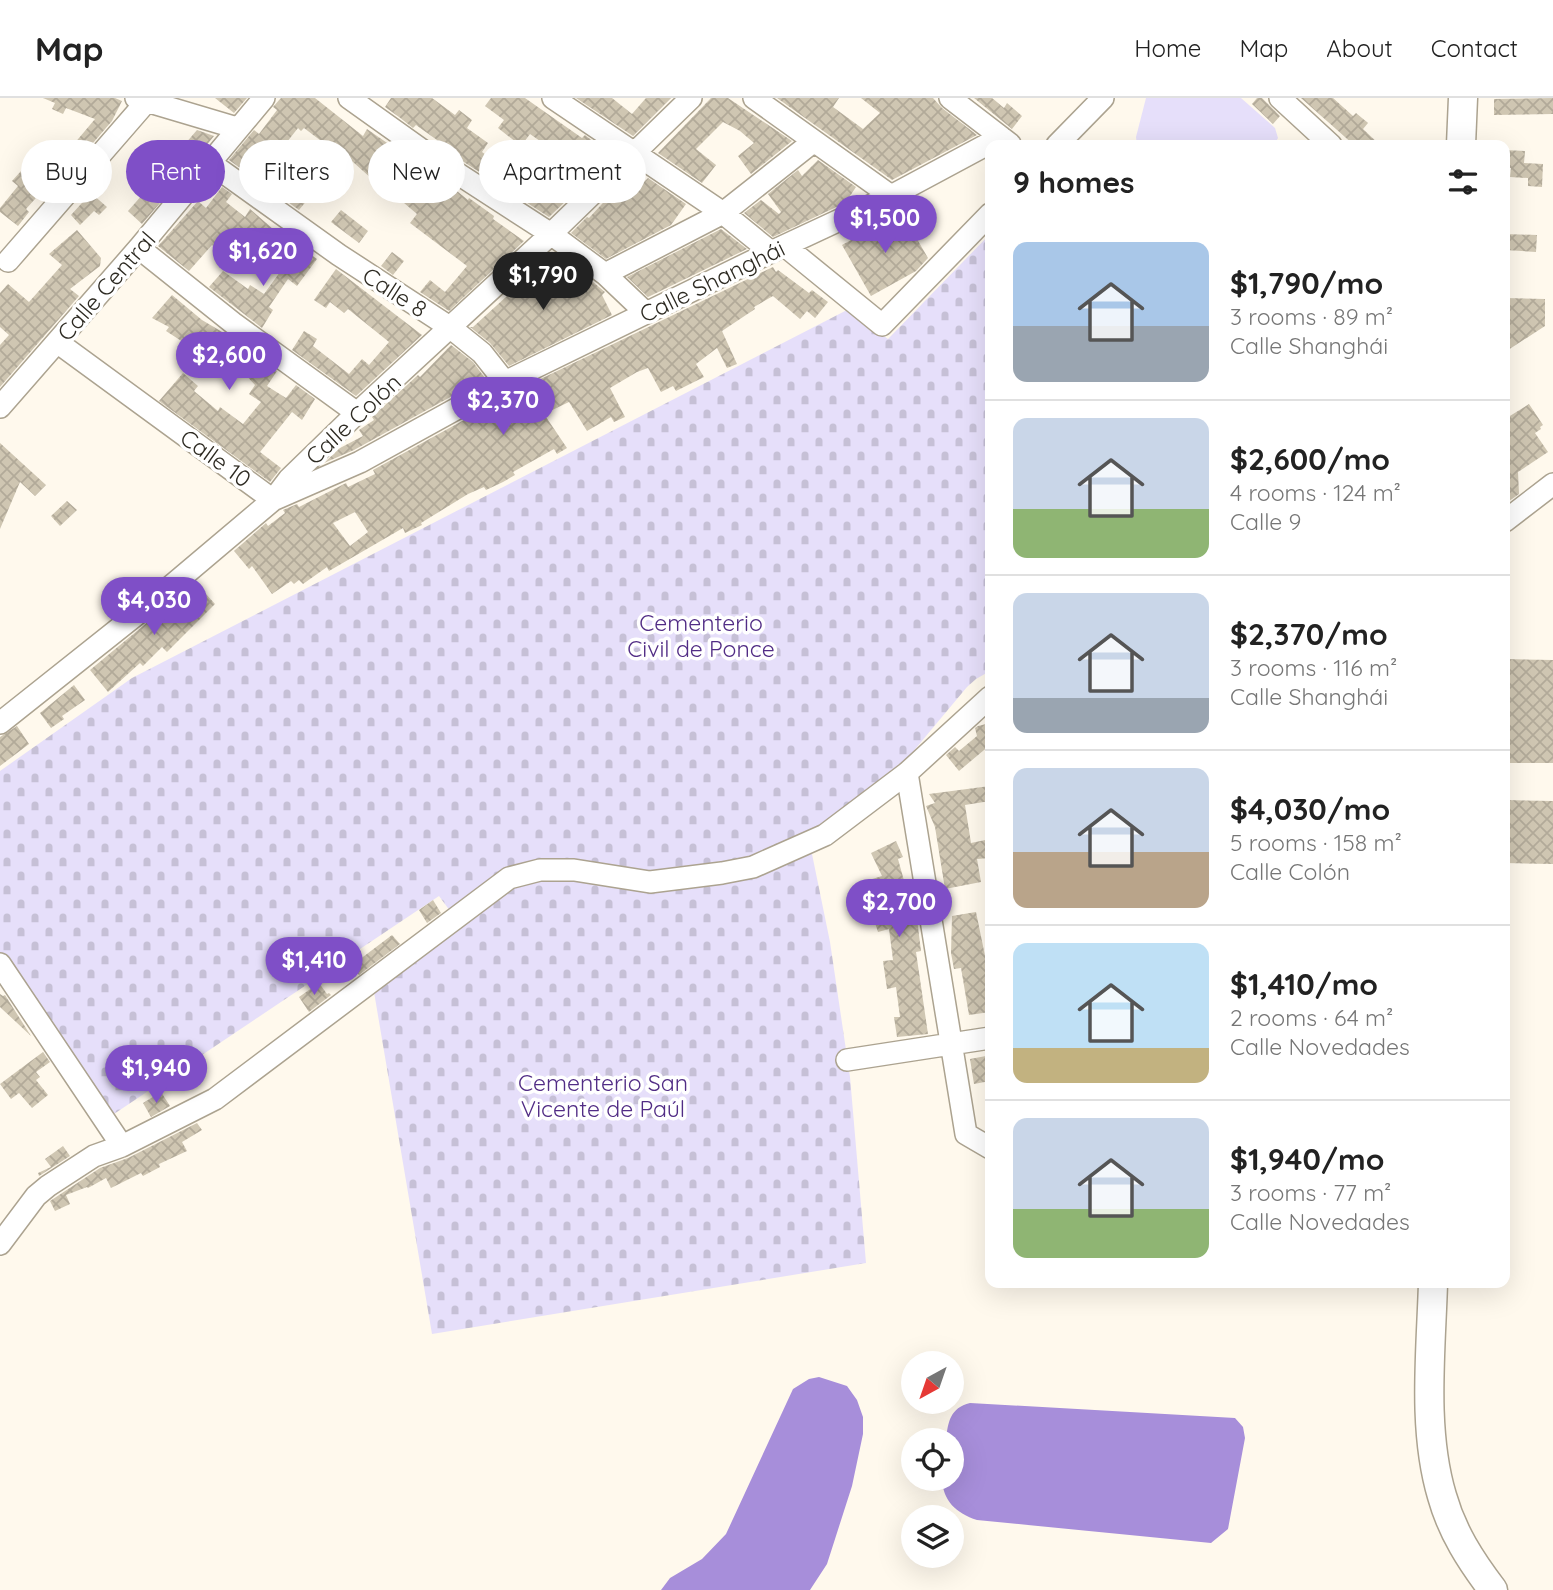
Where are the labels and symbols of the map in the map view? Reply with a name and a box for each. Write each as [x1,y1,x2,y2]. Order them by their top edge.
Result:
pin: $1,500 [828,195,942,255]
street label: Calle Central [51,225,161,347]
pin: $1,620 [206,228,320,288]
street label: Calle Shanghái [635,233,789,329]
pin: $1,790 [486,252,600,312]
street label: Calle 8 [357,261,433,323]
pin: $2,600 [172,332,286,392]
street label: Calle Colón [299,367,407,471]
pin: $2,370 [446,378,560,437]
street label: Calle 10 [175,423,257,493]
pin: $4,030 [97,578,211,637]
park label: Cementerio Civil de Ponce [627,608,775,663]
pin: $2,700 [842,880,956,939]
pin: $1,410 [257,937,371,997]
pin: $1,940 [99,1046,213,1105]
park label: Cementerio San Vicente de Paúl [518,1068,688,1123]
north arrow [901,1351,964,1414]

